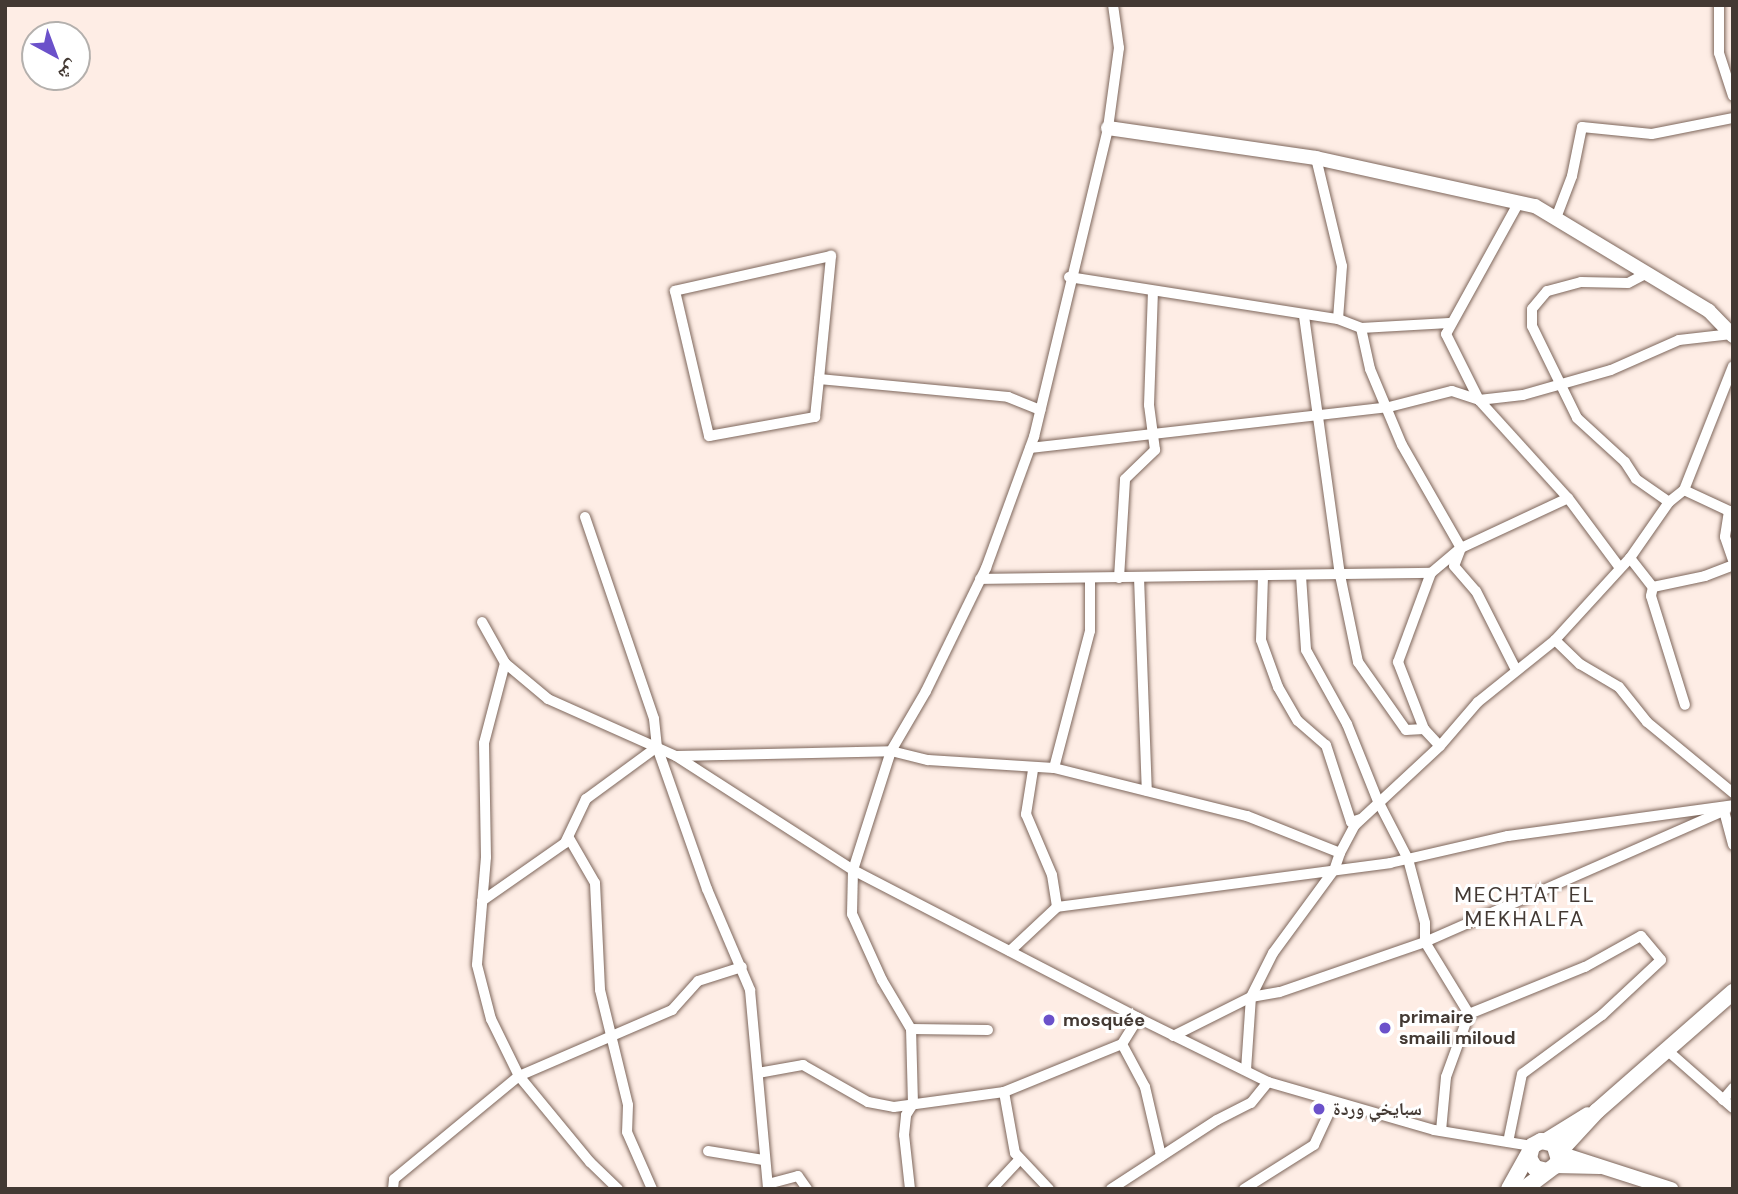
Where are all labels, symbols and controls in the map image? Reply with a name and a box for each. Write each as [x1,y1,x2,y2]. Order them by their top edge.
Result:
north arrow [21,21,91,91]
text: ش [53,55,85,87]
district label: MECHTAT EL MEKHALFA [1455,882,1595,932]
place label: primaire smaili miloud [1399,1007,1515,1050]
place label: mosquée [1063,1009,1145,1031]
marker: mosquée [1041,1012,1057,1028]
marker: primaire smaili miloud [1377,1020,1393,1036]
place label: سبايخي وردة [1333,1098,1422,1120]
marker: سبايخي وردة [1311,1101,1327,1117]

